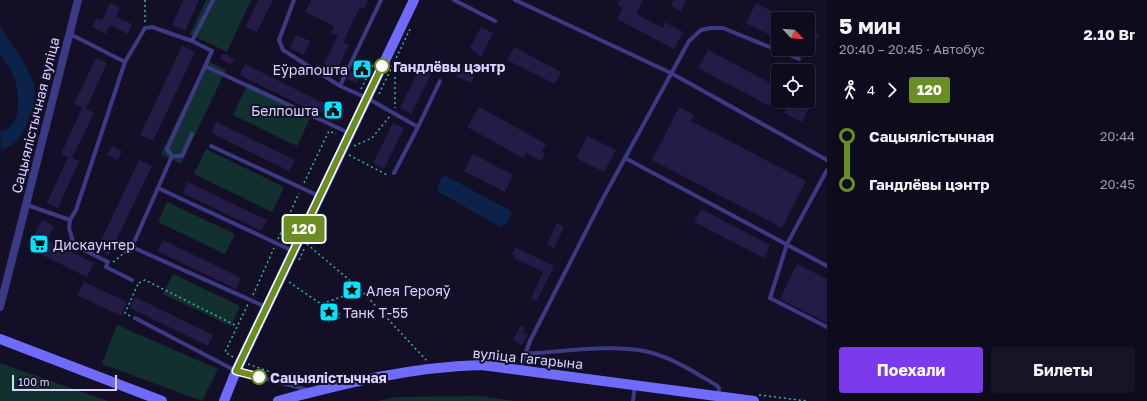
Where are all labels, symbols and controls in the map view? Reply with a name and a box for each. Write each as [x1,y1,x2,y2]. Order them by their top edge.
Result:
north arrow [771,12,815,56]
map controls [771,12,815,108]
text: 5 мин [839,12,901,39]
text: 2.10 Br [1083,25,1135,43]
street label: Сацыялістычная вуліца [7,35,63,195]
text: 20:40 – 20:45 · Автобус [839,41,985,57]
public building icon: Еўрапошта [351,58,373,80]
marker: Гандлёвы цэнтр [374,58,390,74]
place label: Гандлёвы цэнтр [393,58,506,75]
place label: Еўрапошта [273,61,348,78]
button: locate [771,64,815,108]
icon: walk [839,79,861,101]
icon: forward [881,79,903,101]
text: 120 [917,81,942,98]
text: 4 [867,82,875,98]
public building icon: Белпошта [322,99,344,121]
place label: Белпошта [251,102,319,119]
text: Сацыялістычная [869,127,994,145]
text: 20:44 [1100,128,1135,144]
text: Гандлёвы цэнтр [869,175,989,193]
text: 20:45 [1100,176,1135,192]
line badge: 120 [281,216,327,242]
text: 120 [292,220,316,237]
supermarket icon: Дискаунтер [28,233,50,255]
place label: Дискаунтер [53,236,135,253]
place icon: Алея Герояў [341,279,363,301]
place label: Алея Герояў [366,282,451,299]
place icon: Танк Т-55 [318,301,340,323]
place label: Танк Т-55 [343,304,408,321]
street label: вуліца Гагарына [472,344,584,372]
button: Поехали [839,347,983,393]
button: Билеты [991,347,1135,393]
marker: Сацыялістычная [251,369,267,385]
place label: Сацыялістычная [270,369,387,386]
scale bar [12,373,117,392]
text: 100 m [18,375,49,388]

